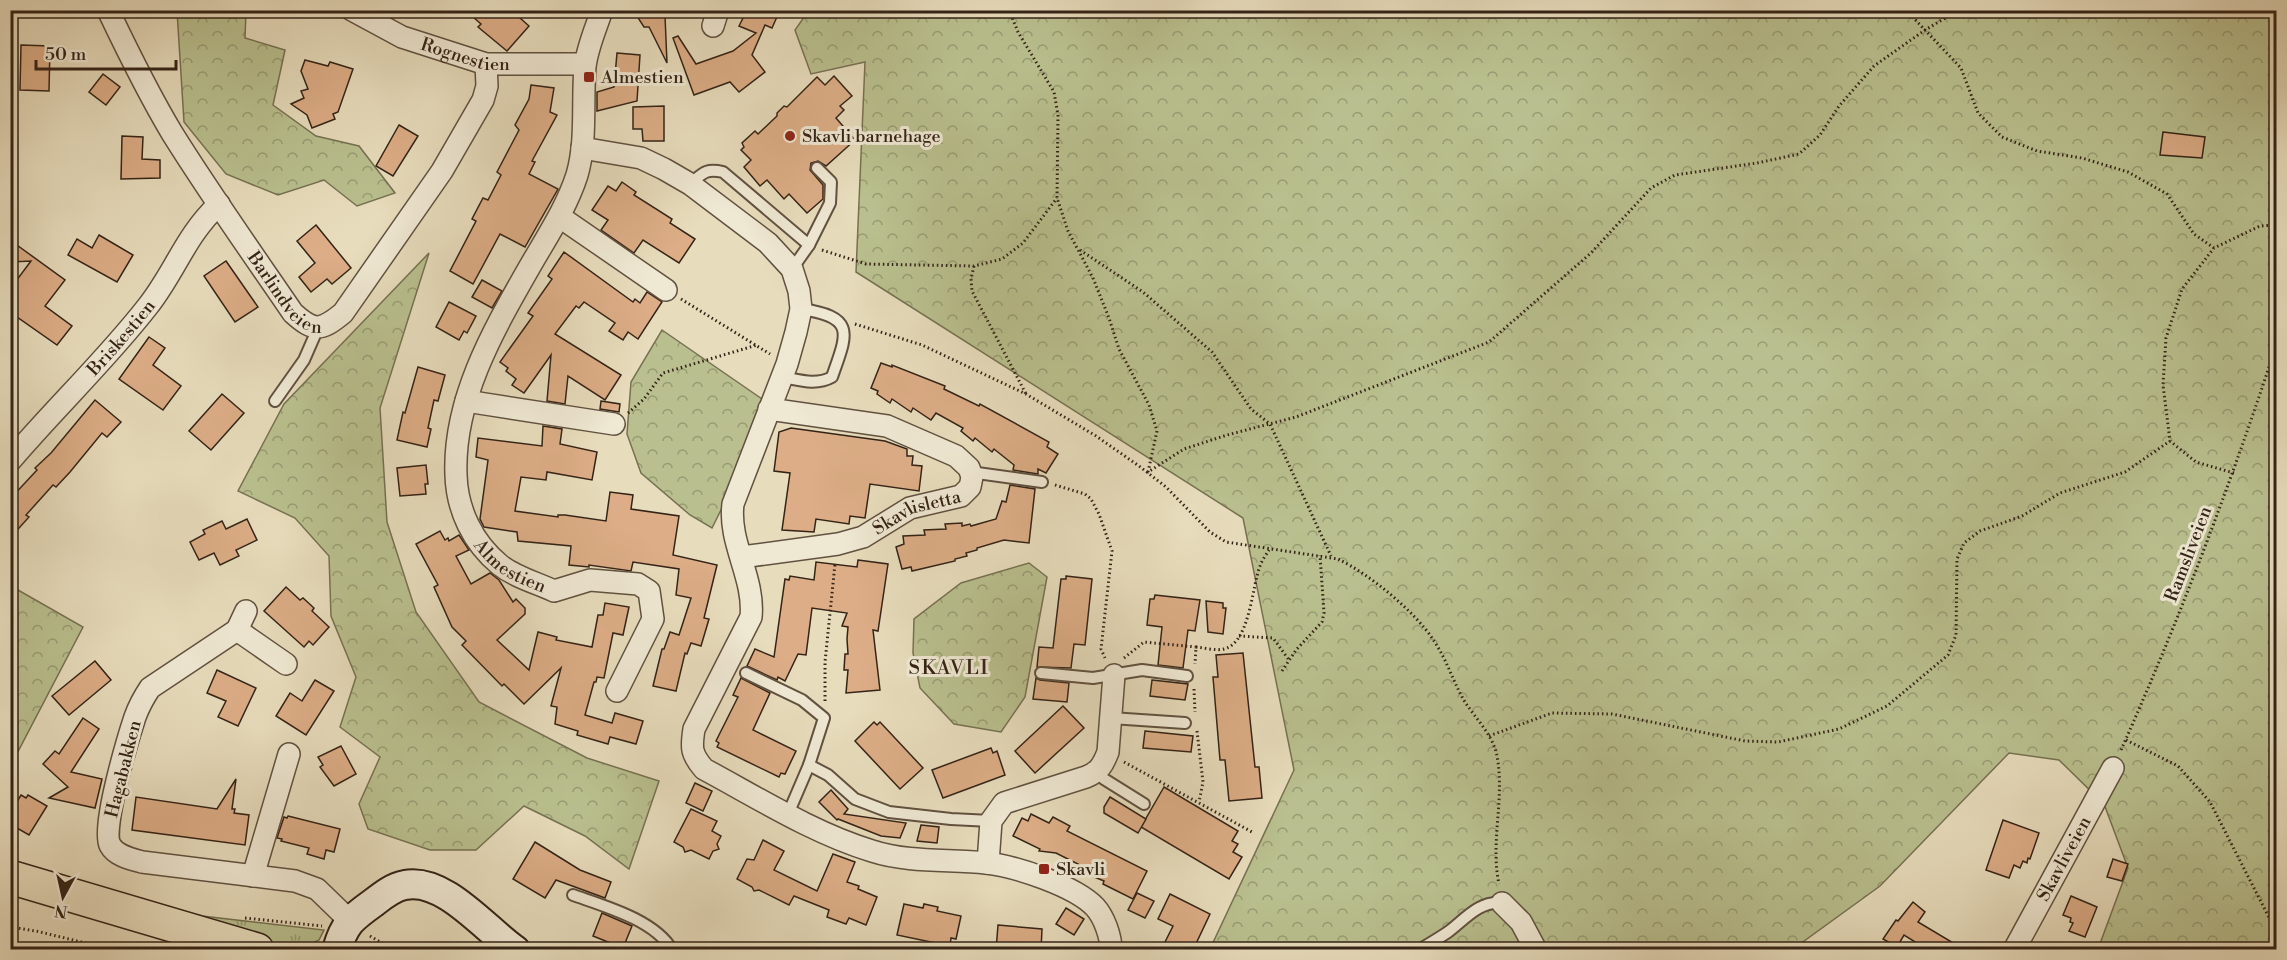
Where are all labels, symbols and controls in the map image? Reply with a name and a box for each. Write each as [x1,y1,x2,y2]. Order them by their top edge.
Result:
scale bar [36,33,176,71]
street label: Rognestien [418,33,510,76]
text: 50 m [45,43,87,66]
place label: Almestien [600,66,684,89]
marker: Almestien [582,70,596,84]
place label: Skavli barnehage [802,125,941,148]
marker: Skavli barnehage [783,129,797,143]
street label: Barlindveien [242,246,323,339]
street label: Briskestien [82,295,161,382]
street label: Skavlisletta [868,485,964,540]
street label: Ramsliveien [2160,503,2217,605]
street label: Almestien [468,534,550,598]
district label: SKAVLI [909,656,989,681]
street label: Hagabakken [100,718,147,820]
street label: Skavliveien [2032,812,2097,905]
place label: Skavli [1056,858,1106,881]
marker: Skavli [1037,862,1051,876]
north arrow [33,867,93,927]
text: N [53,900,69,922]

